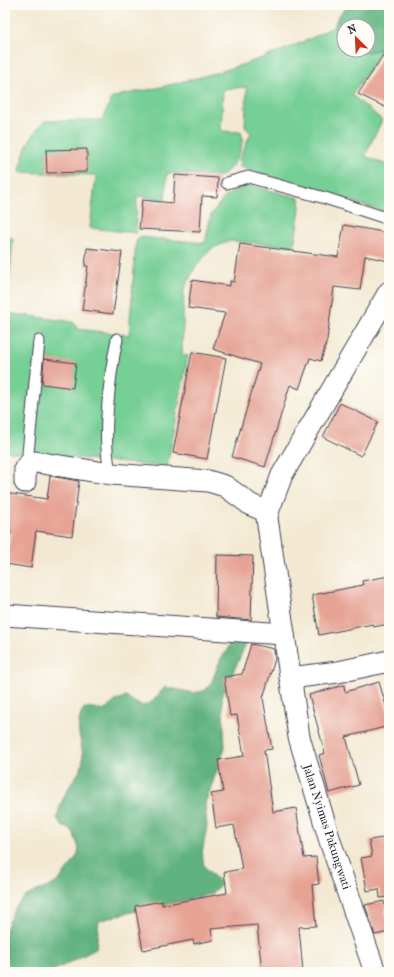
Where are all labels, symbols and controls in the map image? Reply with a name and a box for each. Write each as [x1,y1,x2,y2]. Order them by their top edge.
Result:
north arrow [336,18,376,58]
text: N [346,21,359,37]
street label: Jalan Nyimas Pakungwati [300,762,354,892]

